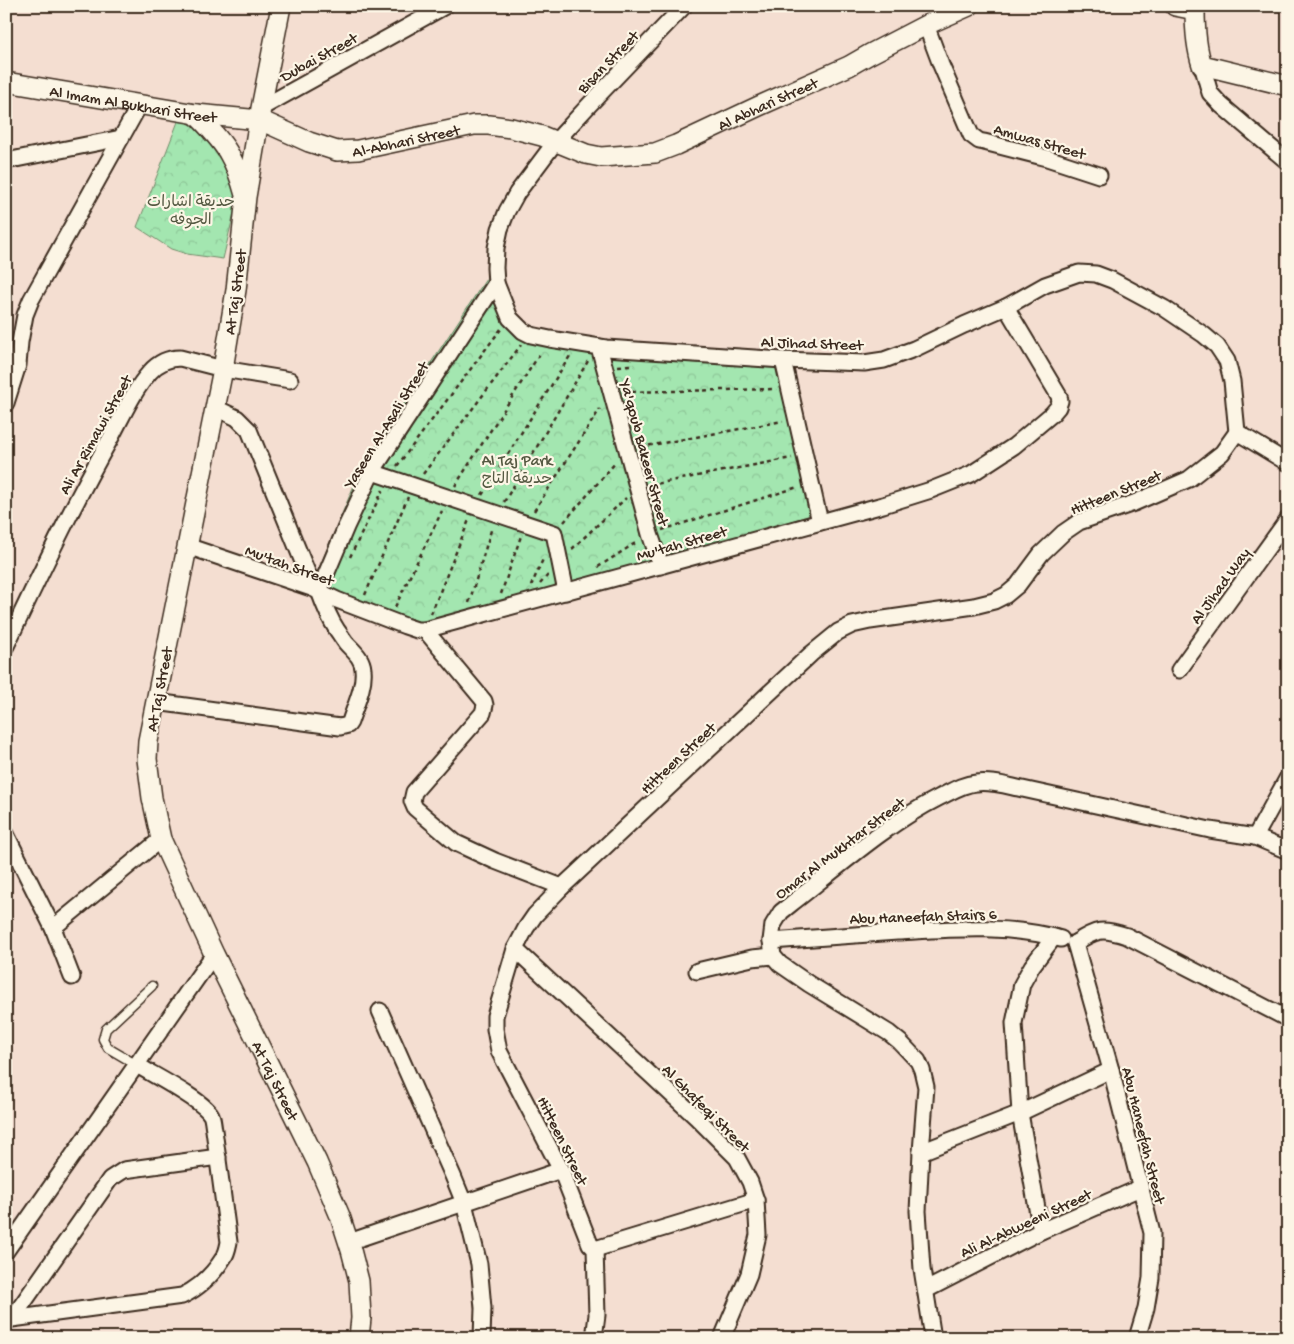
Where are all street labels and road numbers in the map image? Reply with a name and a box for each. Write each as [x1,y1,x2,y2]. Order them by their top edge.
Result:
street label: Bisan Street [574,27,645,100]
street label: Dubai Street [277,29,363,89]
street label: Al Abhari Street [716,74,823,137]
street label: Al Imam Al Bukhari Street [48,83,219,129]
street label: Amwas Street [991,121,1088,166]
street label: Al-Abhari Street [352,122,463,163]
street label: At Taj Street [222,247,253,336]
street label: Al Jihad Street [761,334,865,357]
street label: Yaseen Al-Asali Street [340,358,435,494]
street label: Ali Ar Rimawi Street [56,371,138,499]
street label: Ya'qoub Bakeer Street [613,376,672,530]
street label: Hitteen Street [1068,467,1166,521]
street label: Mu'tah Street [635,523,731,567]
street label: Mu'tah Street [242,542,337,593]
street label: Al Jihad Way [1188,545,1256,629]
street label: At Taj Street [144,644,179,734]
street label: Hitteen Street [638,719,722,799]
street label: Omar Al Mukhtar Street [772,794,911,905]
street label: Abu Haneefah Stairs 6 [849,906,998,931]
street label: At Taj Street [246,1039,302,1126]
street label: Al Ghafeqi Street [656,1061,754,1159]
street label: Abu Haneefah Street [1115,1066,1168,1208]
street label: Hitteen Street [531,1094,591,1190]
street label: Ali Al-Abweeni Street [958,1186,1096,1264]

